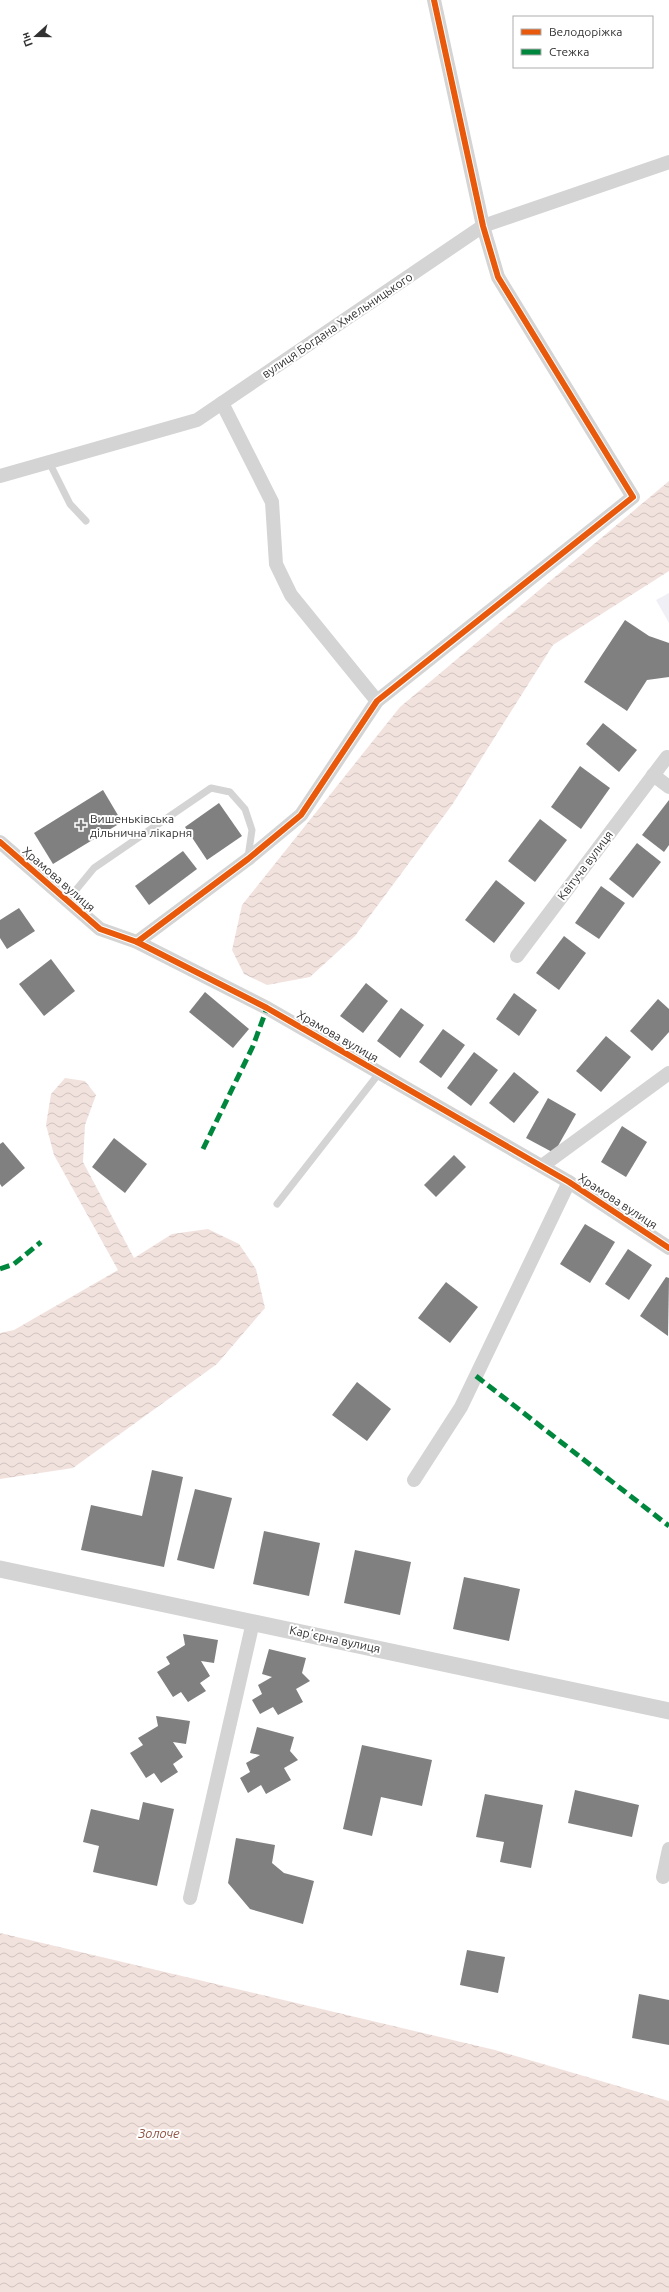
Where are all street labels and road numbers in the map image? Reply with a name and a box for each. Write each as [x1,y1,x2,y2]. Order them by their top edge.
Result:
street label: вулиця Богдана Хмельницького [259,270,415,380]
street label: Квітуча вулиця [555,828,615,902]
street label: Храмова вулиця [20,844,98,914]
street label: Храмова вулиця [295,1007,381,1065]
street label: Храмова вулиця [576,1171,660,1231]
street label: Карʼєрна вулиця [288,1623,382,1655]

